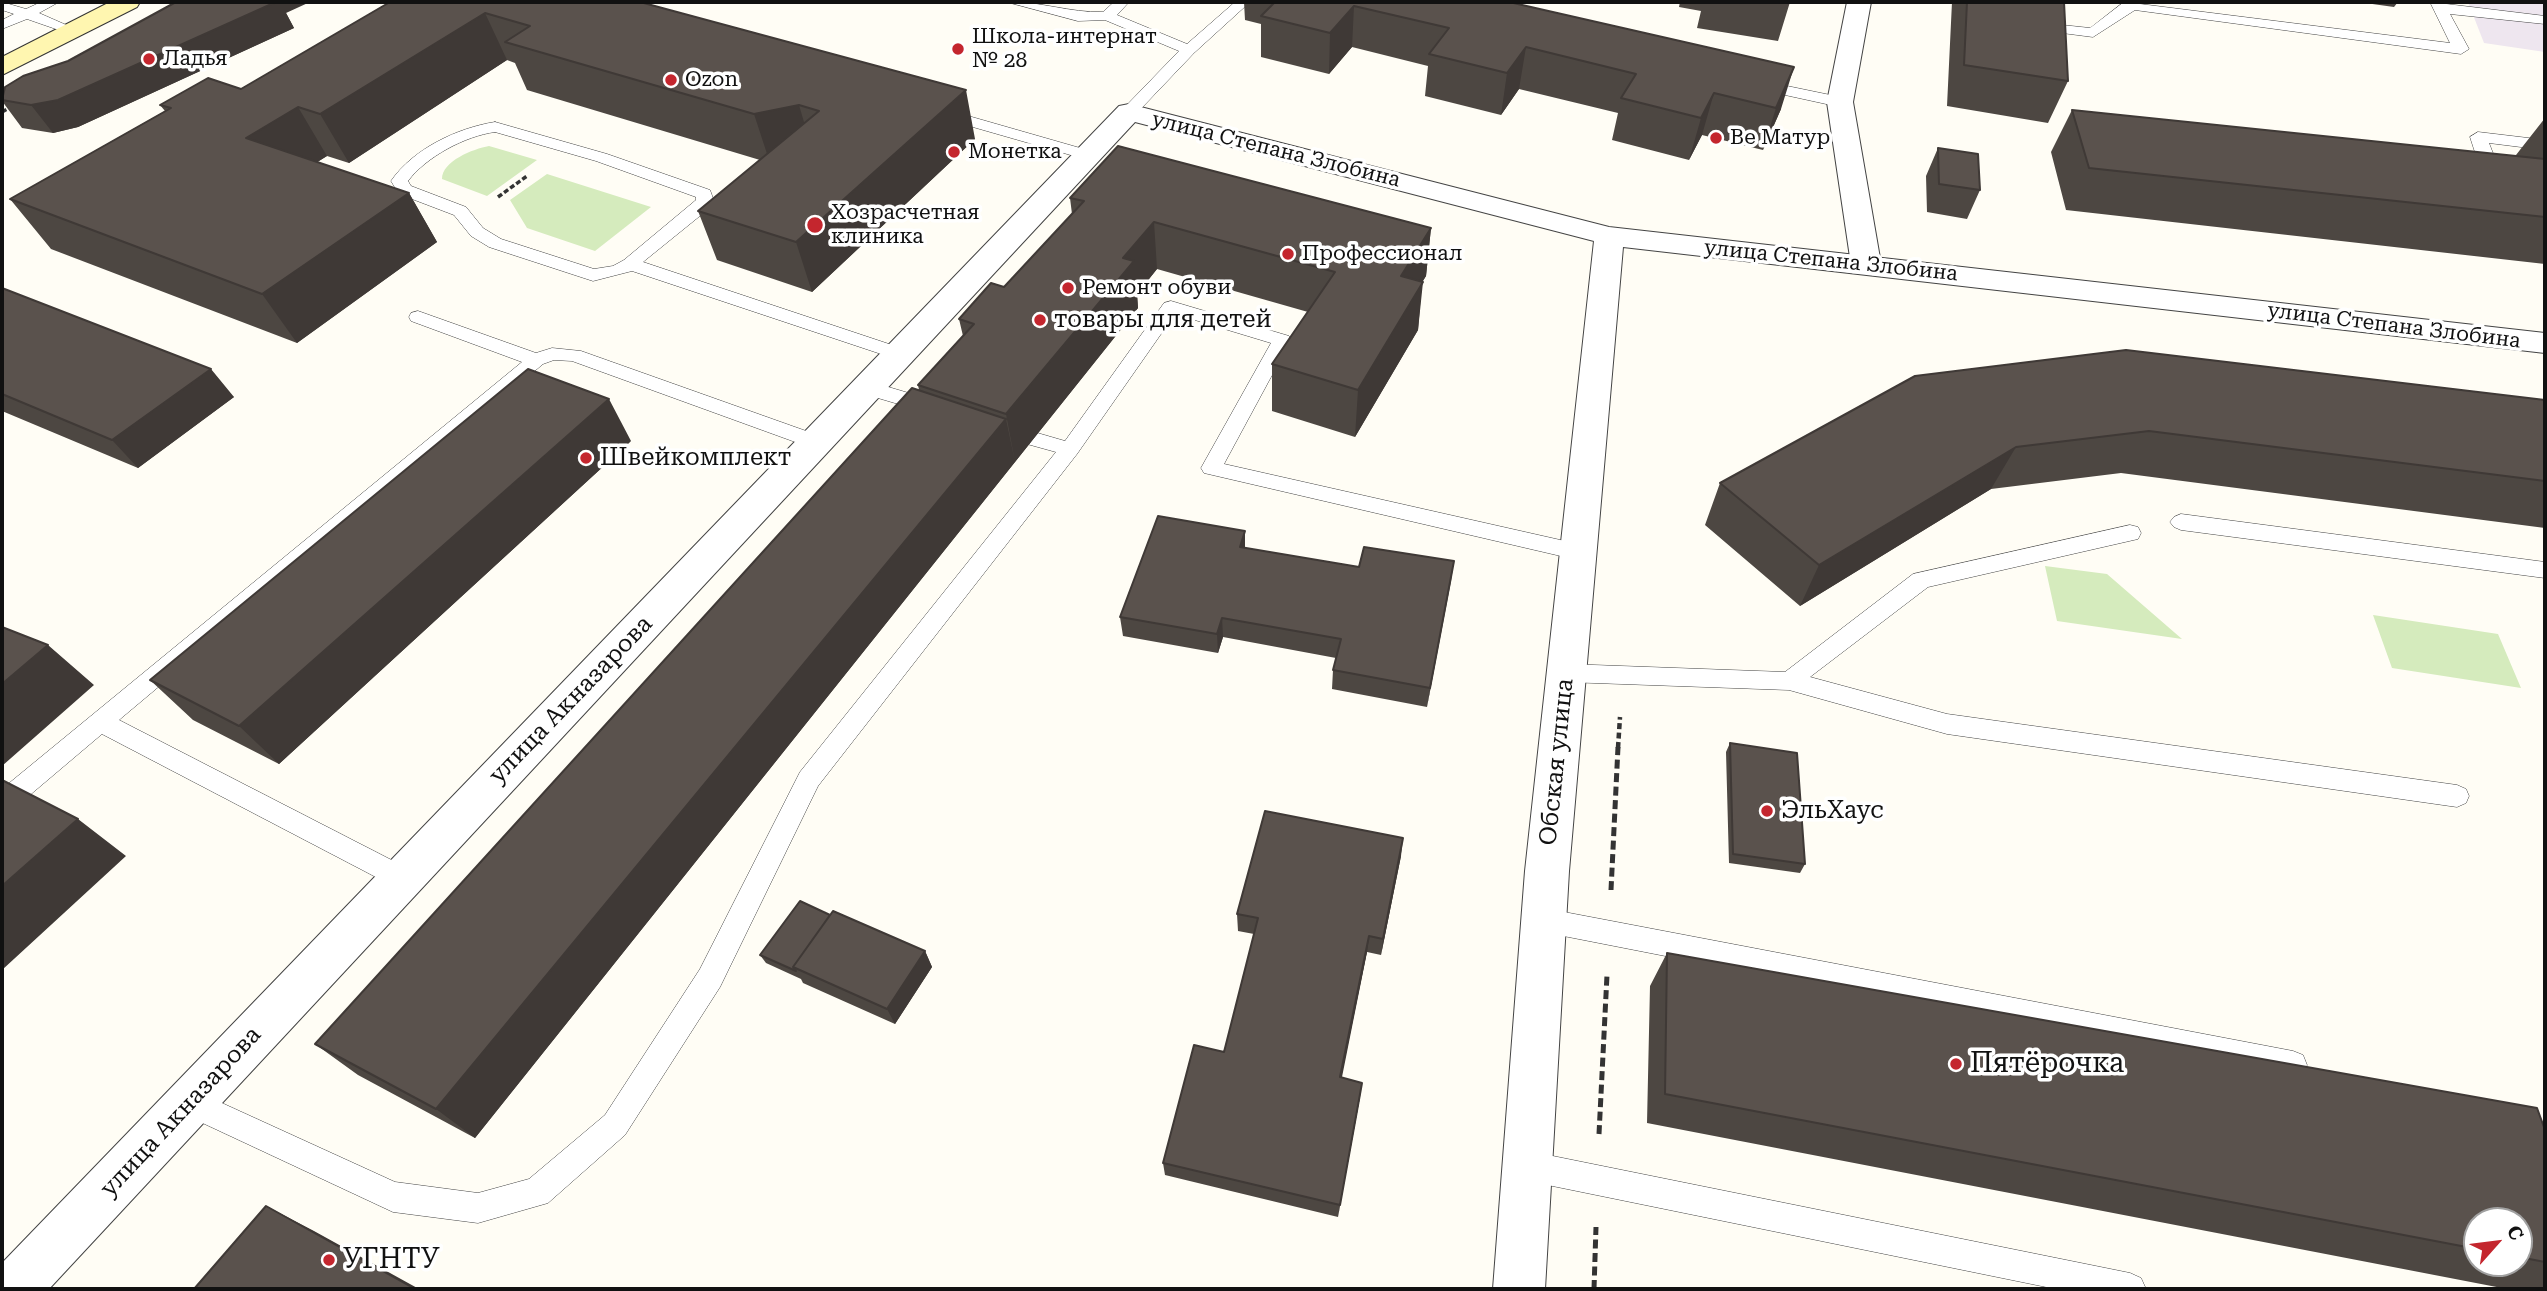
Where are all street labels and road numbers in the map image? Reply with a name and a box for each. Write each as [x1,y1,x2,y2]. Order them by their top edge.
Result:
street label: улица Степана Злобина [1149,107,1403,193]
street label: улица Степана Злобина [1703,235,1959,287]
street label: улица Степана Злобина [2266,298,2522,354]
street label: улица Акназарова [483,610,659,790]
street label: Обская улица [1534,677,1580,847]
street label: улица Акназарова [95,1021,267,1203]

